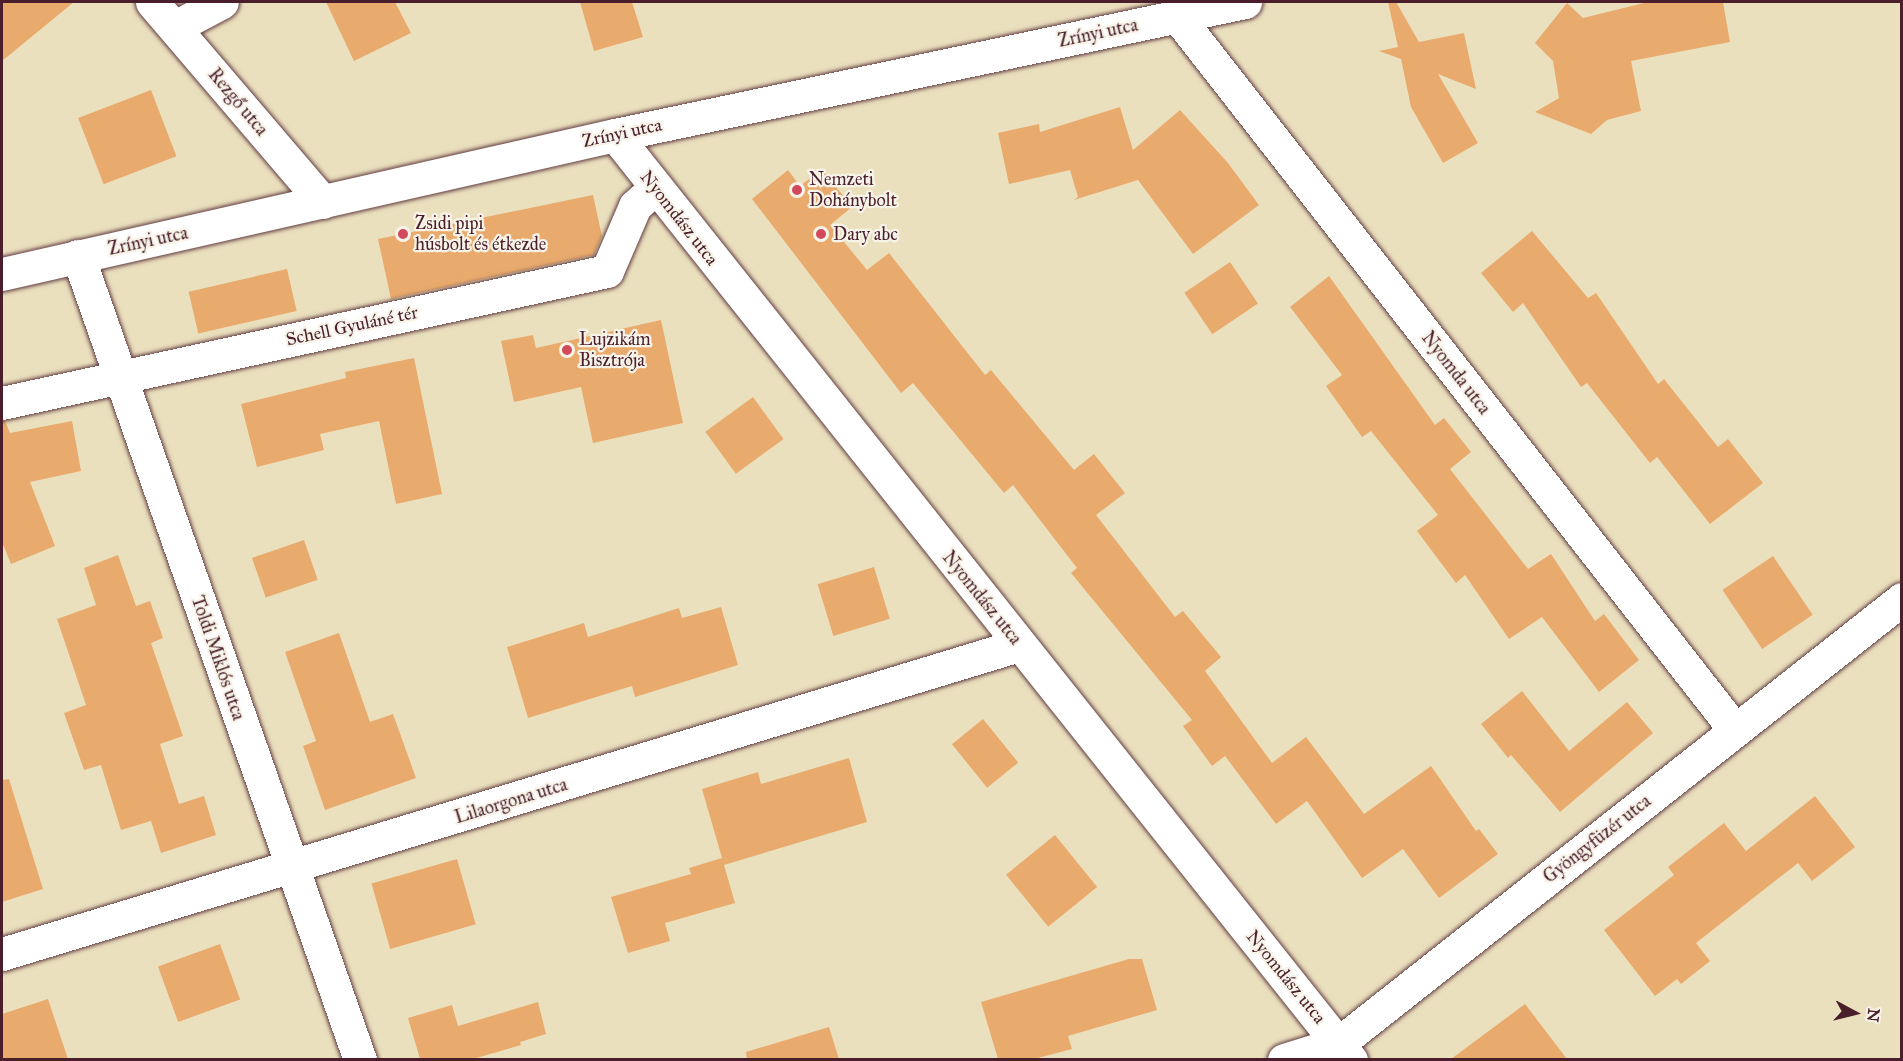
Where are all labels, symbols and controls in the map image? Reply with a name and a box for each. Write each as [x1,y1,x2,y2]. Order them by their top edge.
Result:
street label: Zrínyi utca [1056,14,1140,52]
street label: Rezgő utca [204,64,272,140]
street label: Zrínyi utca [580,114,664,152]
street label: Nyomdász utca [635,166,723,270]
place label: Nemzeti Dohánybolt [809,169,897,212]
marker: Nemzeti Dohánybolt [790,183,804,197]
place label: Zsidi pipi húsbolt és étkezde [415,213,546,256]
street label: Zrínyi utca [106,222,190,260]
place label: Dary abc [833,223,898,245]
marker: Zsidi pipi húsbolt és étkezde [396,227,410,241]
marker: Dary abc [814,227,828,241]
street label: Schell Gyuláné tér [284,301,420,351]
street label: Nyomda utca [1417,327,1495,419]
place label: Lujzikám Bisztrója [579,329,651,372]
marker: Lujzikám Bisztrója [560,343,574,357]
street label: Nyomdász utca [938,547,1026,649]
street label: Toldi Miklós utca [187,593,249,723]
street label: Lilaorgona utca [452,774,570,828]
street label: Gyöngyfüzér utca [1539,790,1655,888]
street label: Nyomdász utca [1242,926,1330,1028]
north arrow [1825,983,1885,1043]
text: N [1863,1007,1884,1023]

